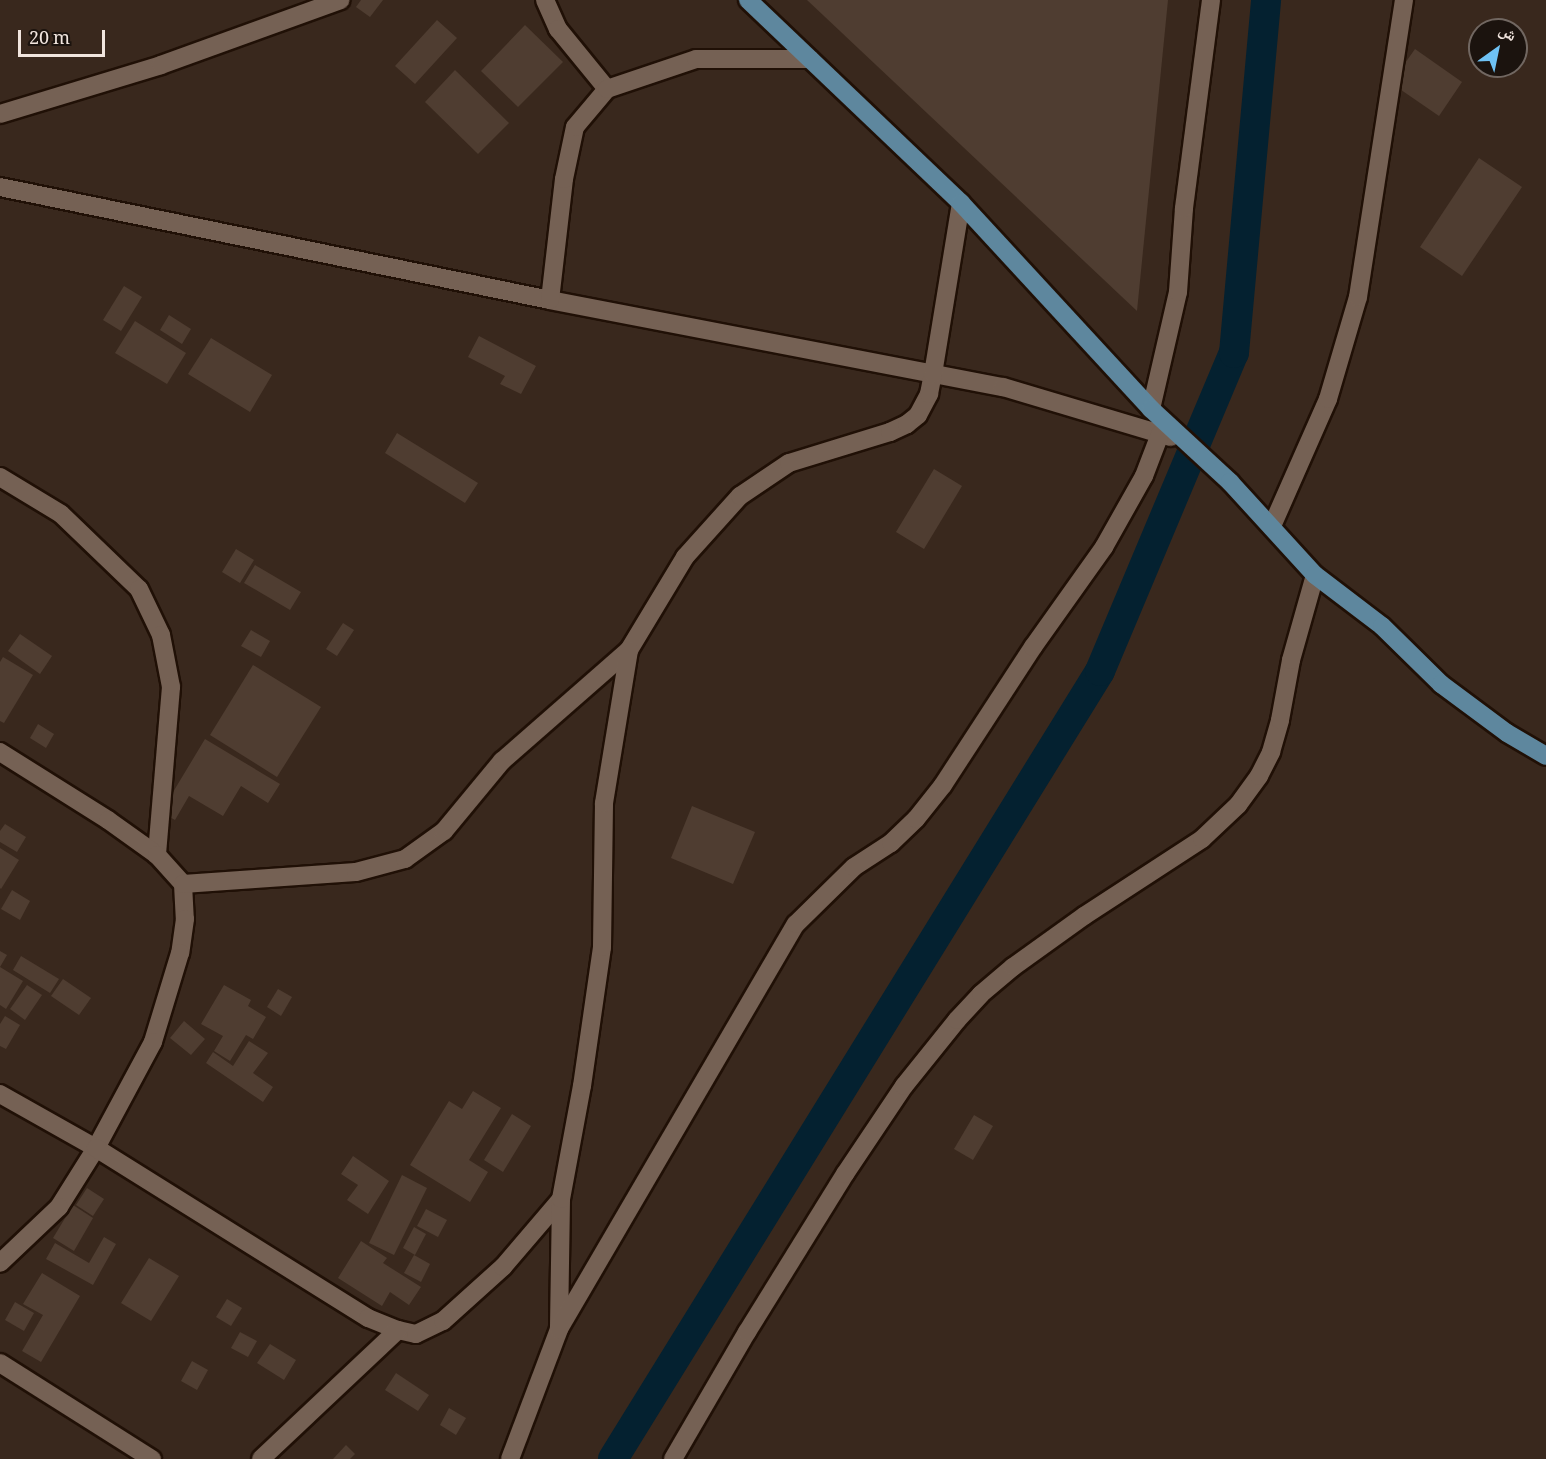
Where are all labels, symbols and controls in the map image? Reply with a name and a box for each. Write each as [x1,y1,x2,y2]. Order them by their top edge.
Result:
scale bar [21,18,108,56]
north arrow [1468,18,1528,78]
text: ش [1493,18,1521,50]
text: 20 m [29,25,70,55]

